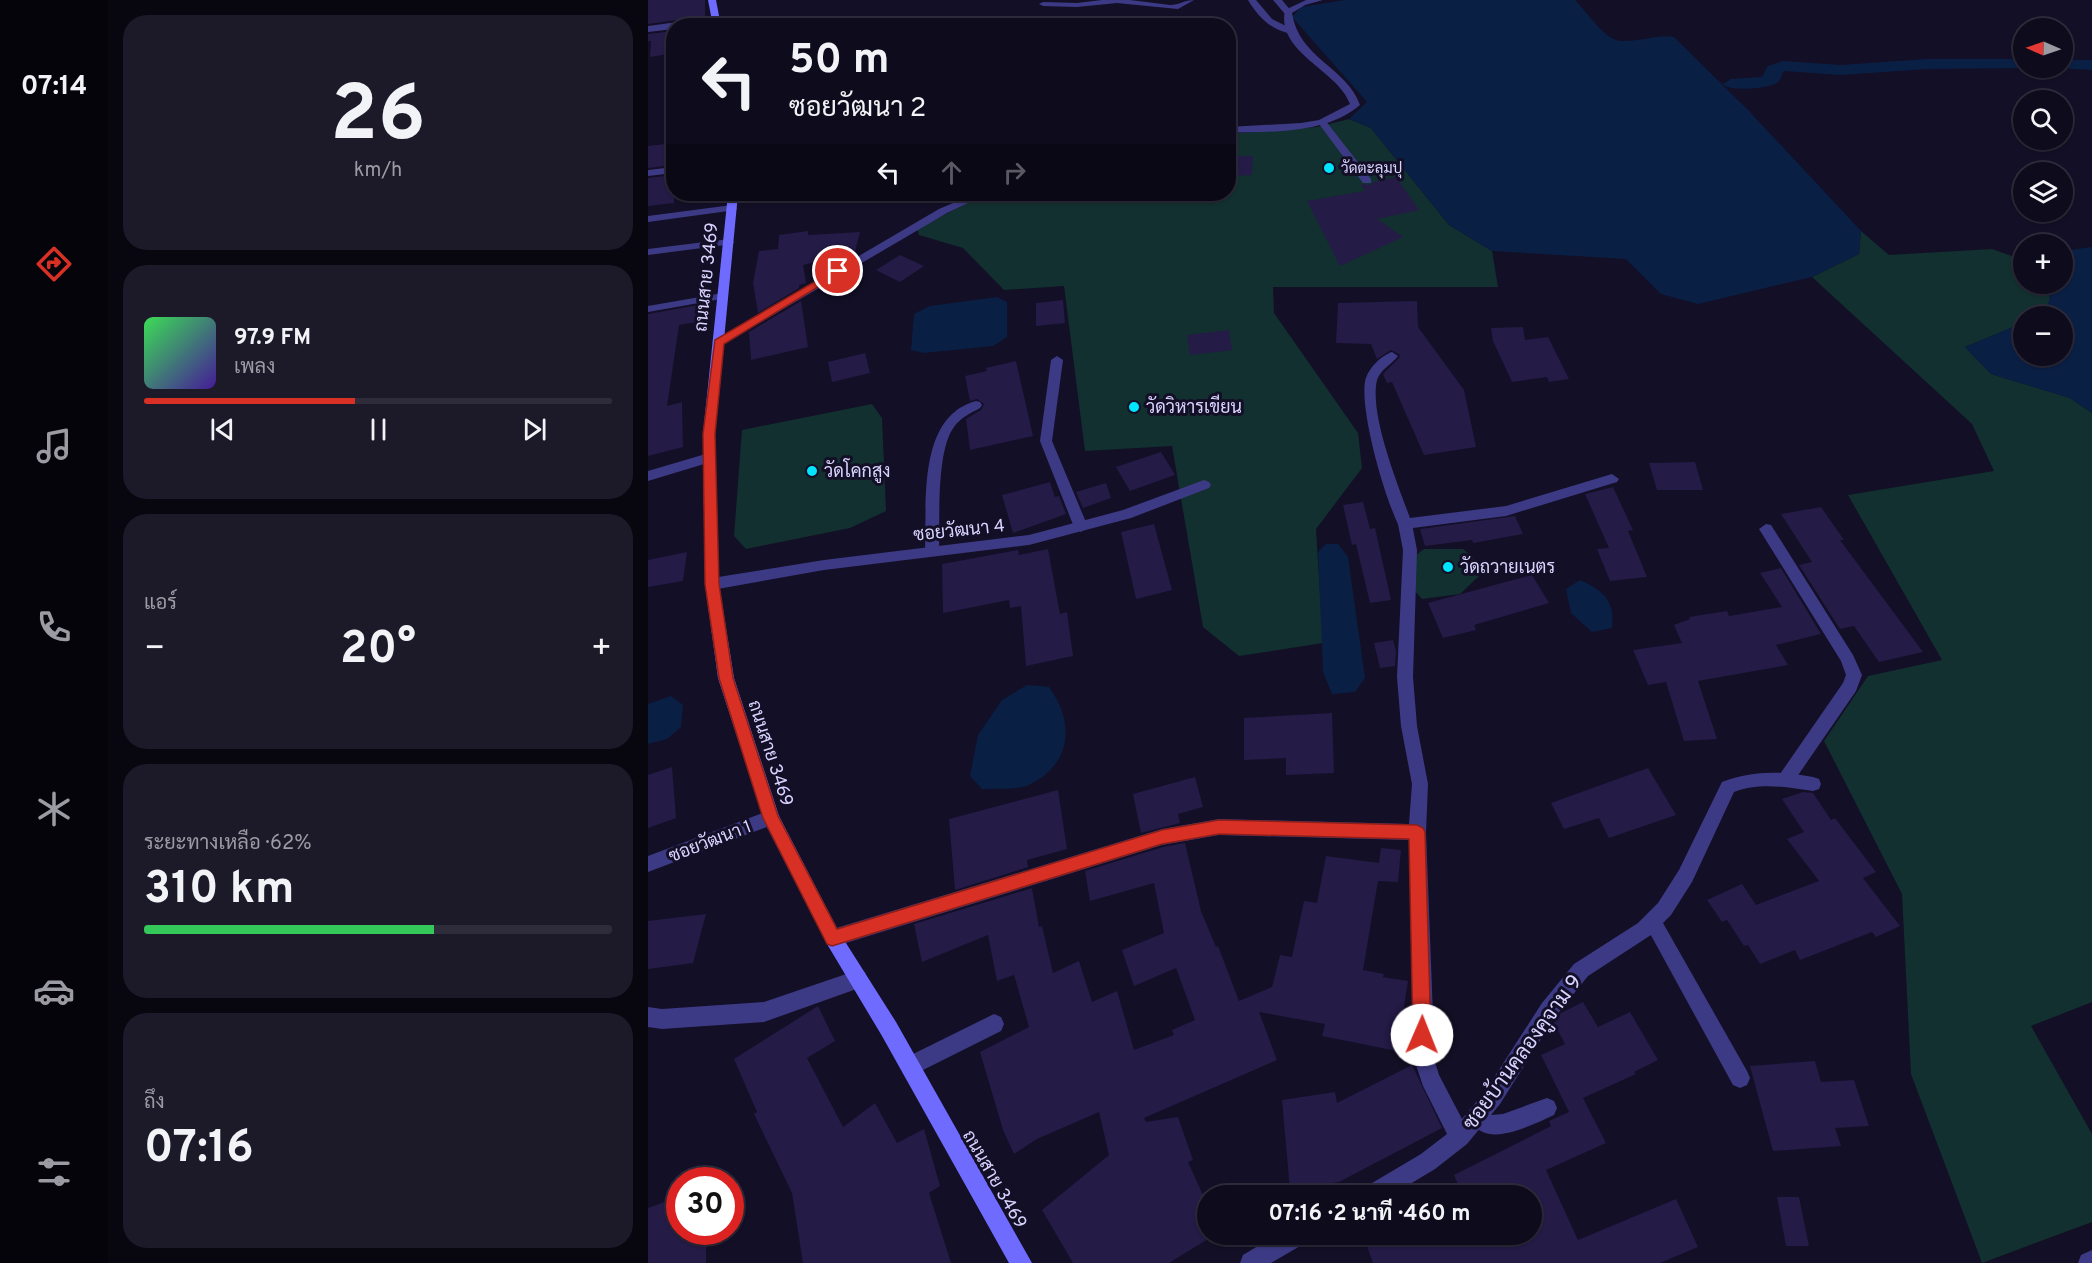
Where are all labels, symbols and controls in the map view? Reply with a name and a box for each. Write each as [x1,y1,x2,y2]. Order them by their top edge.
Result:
north arrow [2013,18,2073,78]
map controls [2013,18,2073,366]
text: 50 m [789,35,890,88]
icon: left [690,42,768,120]
text: 26 [330,69,426,168]
text: 07:14 [21,70,87,104]
button: search [2013,90,2073,150]
text: ซอยวัฒนา 2 [789,92,926,126]
icon: left [872,156,905,189]
icon: ahead [935,156,968,189]
icon: right [998,156,1031,189]
text: km/h [354,158,402,184]
place label: วัดตะลุมปุ [1341,159,1402,179]
marker: วัดตะลุมปุ [1322,161,1336,175]
button: layers [2013,162,2073,222]
street label: ถนนสาย 3469 [690,221,725,333]
button: + [2013,234,2073,294]
icon: directions [33,243,75,285]
pin [812,245,863,296]
icon: arrive [821,254,854,287]
button: − [2013,306,2073,366]
text: 97.9 FM [234,325,311,352]
text: เพลง [234,355,275,381]
place label: วัดวิหารเขียน [1146,394,1242,420]
marker: วัดวิหารเขียน [1127,400,1141,414]
icon: previous [206,413,239,446]
icon: pause [362,413,395,446]
icon: next [518,413,551,446]
icon: music [33,425,75,467]
place label: วัดโคกสูง [824,458,891,484]
marker: วัดโคกสูง [805,464,819,478]
street label: ซอยวัฒนา 4 [912,514,1006,548]
place label: วัดถวายเนตร [1460,556,1556,580]
marker: วัดถวายเนตร [1441,560,1455,574]
text: แอร์ [144,591,177,617]
icon: phone [33,606,75,648]
text: 20° [340,622,416,679]
text: − [144,629,165,671]
text: + [591,629,612,671]
street label: ถนนสาย 3469 [742,698,798,809]
icon: climate [33,788,75,830]
street label: ซอยวัฒนา 1 [665,815,755,869]
text: ระยะทางเหลือ · 62% [144,831,312,857]
text: 310 km [144,862,294,919]
icon: car [33,970,75,1012]
street label: ซอยบ้านคลองคูจาม 9 [1458,970,1589,1136]
position arrow [1390,1003,1454,1067]
text: ถึง [144,1090,165,1116]
text: 07:16 [144,1121,254,1178]
street label: ถนนสาย 3469 [956,1126,1031,1233]
icon: filters [33,1151,75,1193]
speed limit sign: 30 [666,1167,744,1245]
text: 07:16 · 2 นาที · 460 m [1269,1201,1470,1228]

